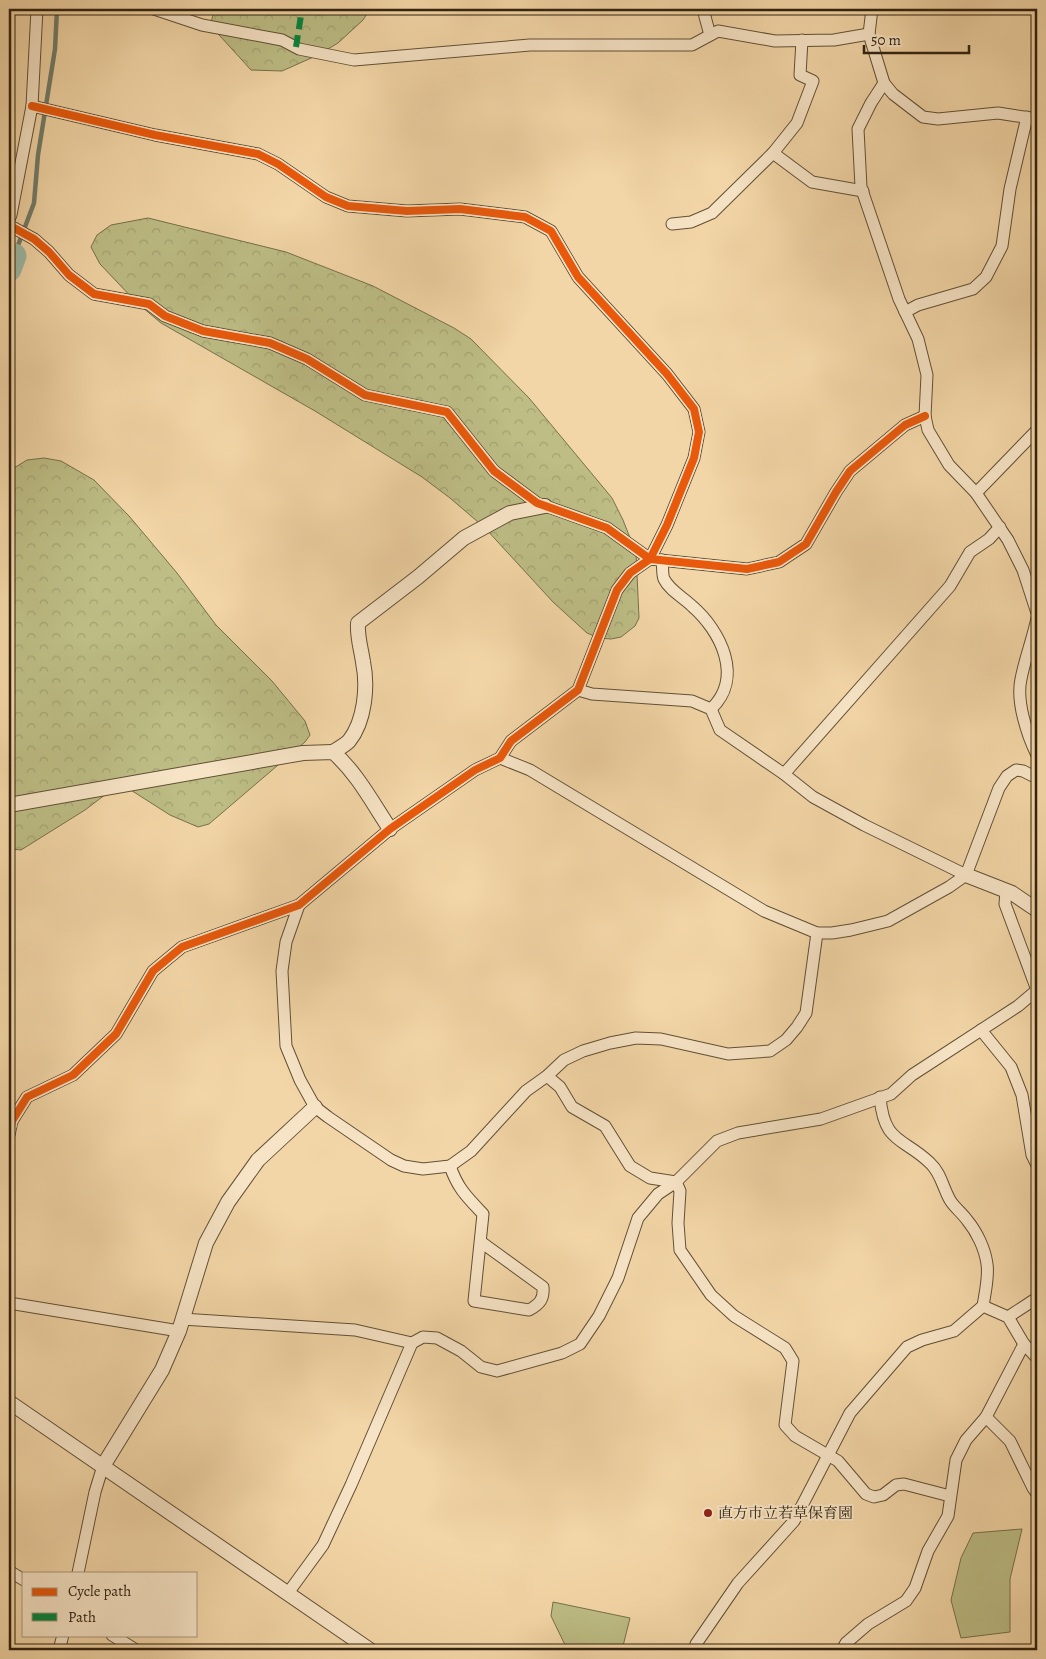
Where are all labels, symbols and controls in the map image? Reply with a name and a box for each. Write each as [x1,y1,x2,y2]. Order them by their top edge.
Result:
scale bar [864,22,968,54]
text: 50 m [871,30,901,50]
place label: 直方市立若草保育園 [718,1503,853,1523]
marker: 直方市立若草保育園 [702,1507,714,1519]
legend [22,1572,198,1636]
text: Cycle path [68,1581,131,1601]
text: Path [68,1607,96,1627]

